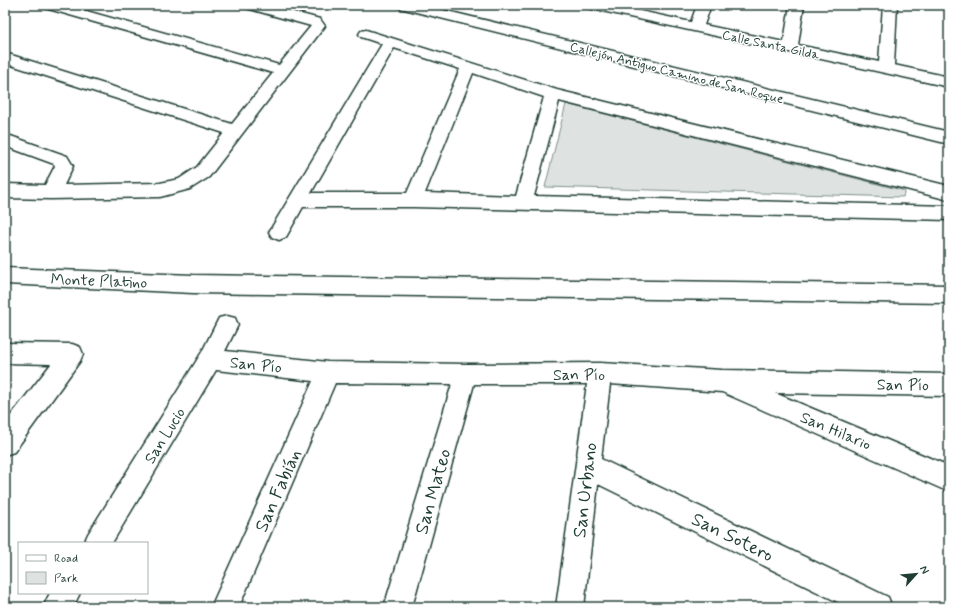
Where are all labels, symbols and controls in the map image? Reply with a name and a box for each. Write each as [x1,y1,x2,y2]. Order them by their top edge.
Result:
street label: Calle Santa Gilda [721,27,821,64]
street label: Callejón Antiguo Camino de San Roque [568,39,785,108]
street label: Monte Platino [50,269,148,294]
street label: San Pío [229,352,283,379]
street label: San Pío [553,365,605,386]
street label: San Pío [877,375,929,396]
street label: San Lucio [140,404,191,468]
street label: San Hilario [797,407,874,456]
street label: San Urbano [567,441,604,539]
street label: San Fabián [249,445,308,536]
street label: San Mateo [409,446,458,537]
street label: San Sotero [687,507,777,568]
legend [18,542,148,594]
text: Road [54,551,78,567]
north arrow [896,554,936,594]
text: N [916,563,932,576]
text: Park [54,571,78,587]

